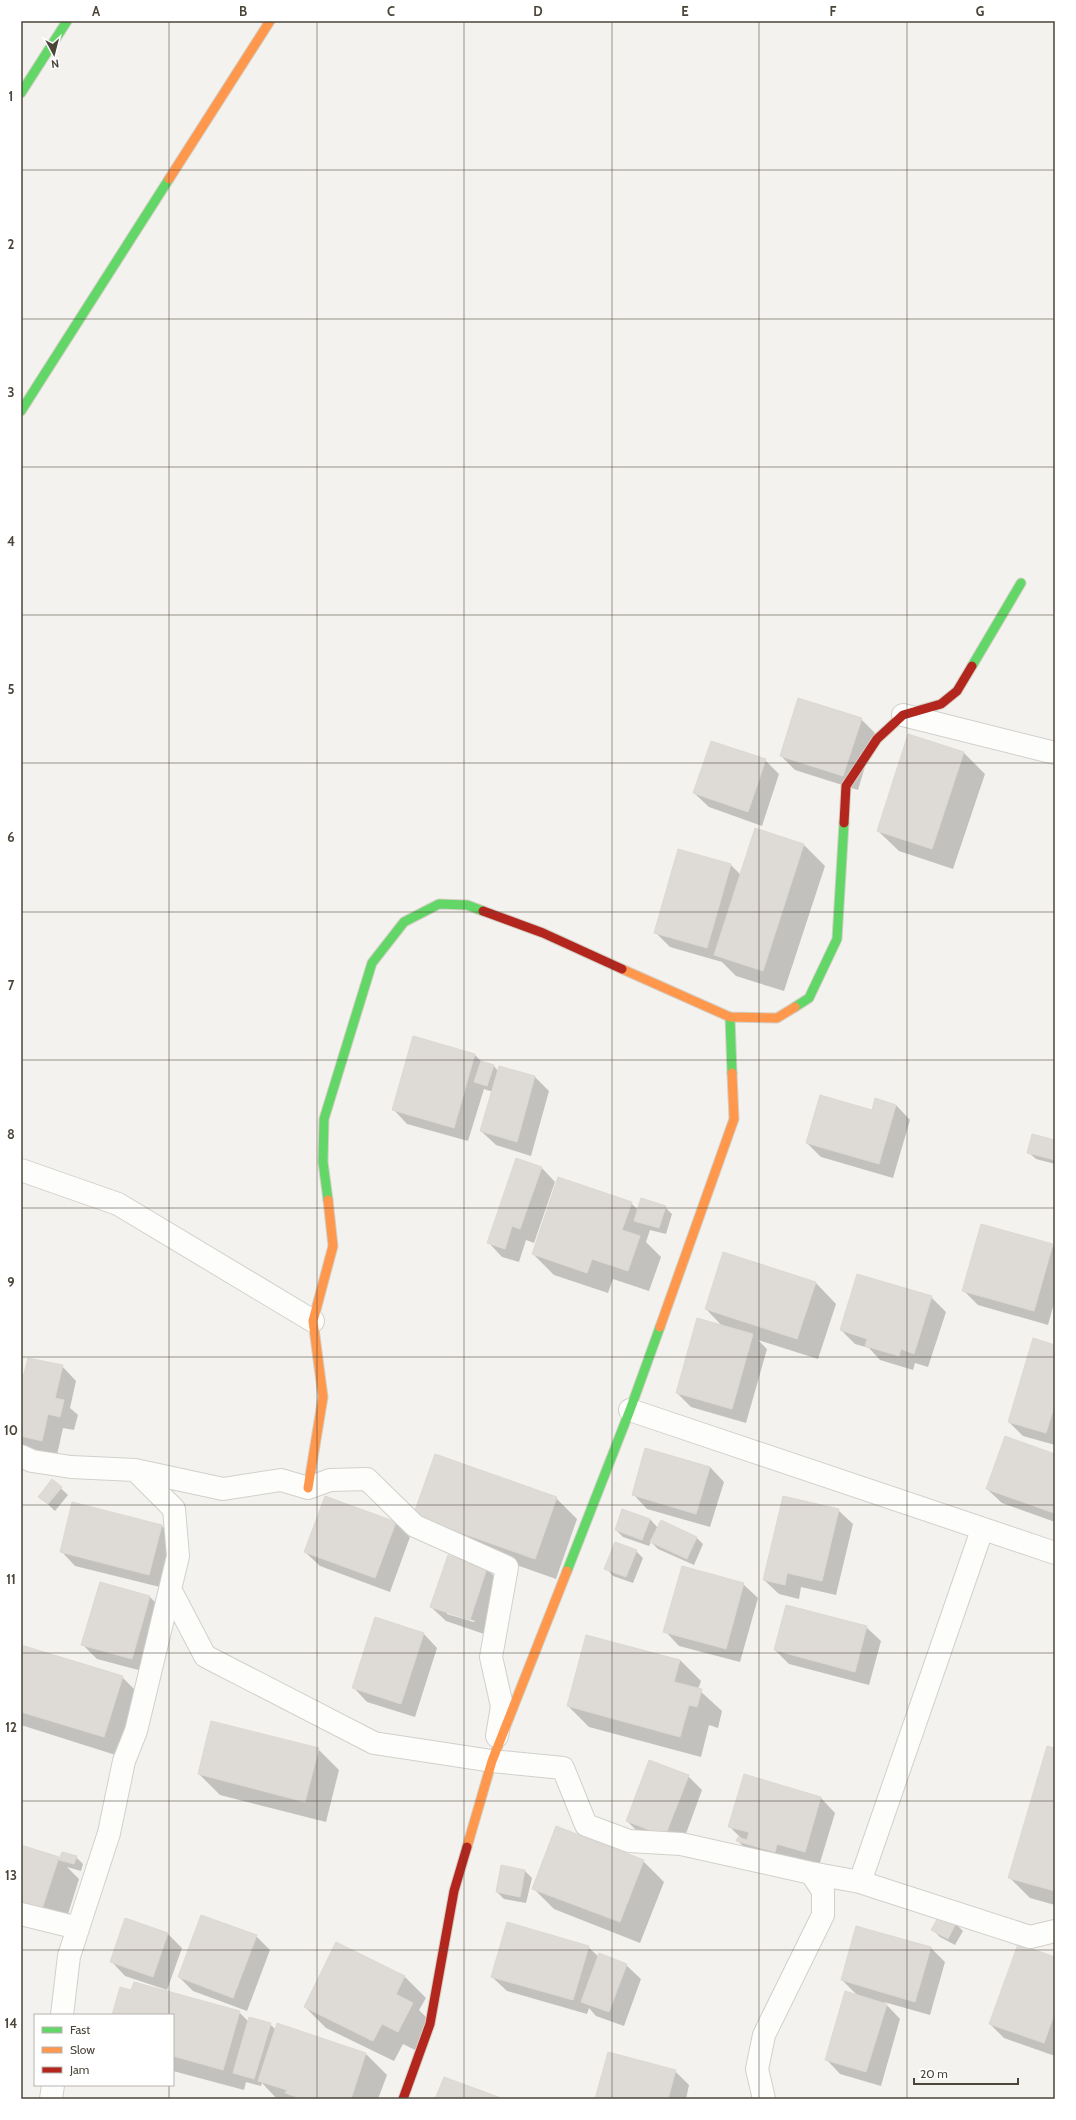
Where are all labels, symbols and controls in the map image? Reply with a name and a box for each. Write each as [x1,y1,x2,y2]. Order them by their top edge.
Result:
text: A [92,3,101,19]
text: B [239,3,247,19]
text: C [387,3,395,19]
text: D [533,3,543,19]
text: E [681,3,689,19]
text: F [830,3,837,19]
text: G [976,3,985,19]
north arrow [34,34,74,74]
text: N [51,57,60,71]
text: 1 [9,88,13,104]
text: 2 [8,236,15,252]
text: 3 [7,384,15,400]
text: 4 [7,533,15,549]
text: 5 [8,681,15,697]
text: 6 [7,829,15,845]
text: 7 [8,977,15,993]
text: 8 [7,1126,15,1142]
text: 9 [7,1274,15,1290]
text: 10 [4,1422,18,1438]
text: 11 [6,1571,16,1587]
text: 12 [5,1719,17,1735]
text: 13 [5,1867,17,1883]
legend [34,2014,174,2086]
text: 14 [5,2015,17,2031]
text: Fast [70,2022,90,2037]
text: Slow [70,2042,95,2057]
scale bar [914,2060,1018,2086]
text: Jam [69,2062,89,2077]
text: 20 m [920,2066,948,2081]

